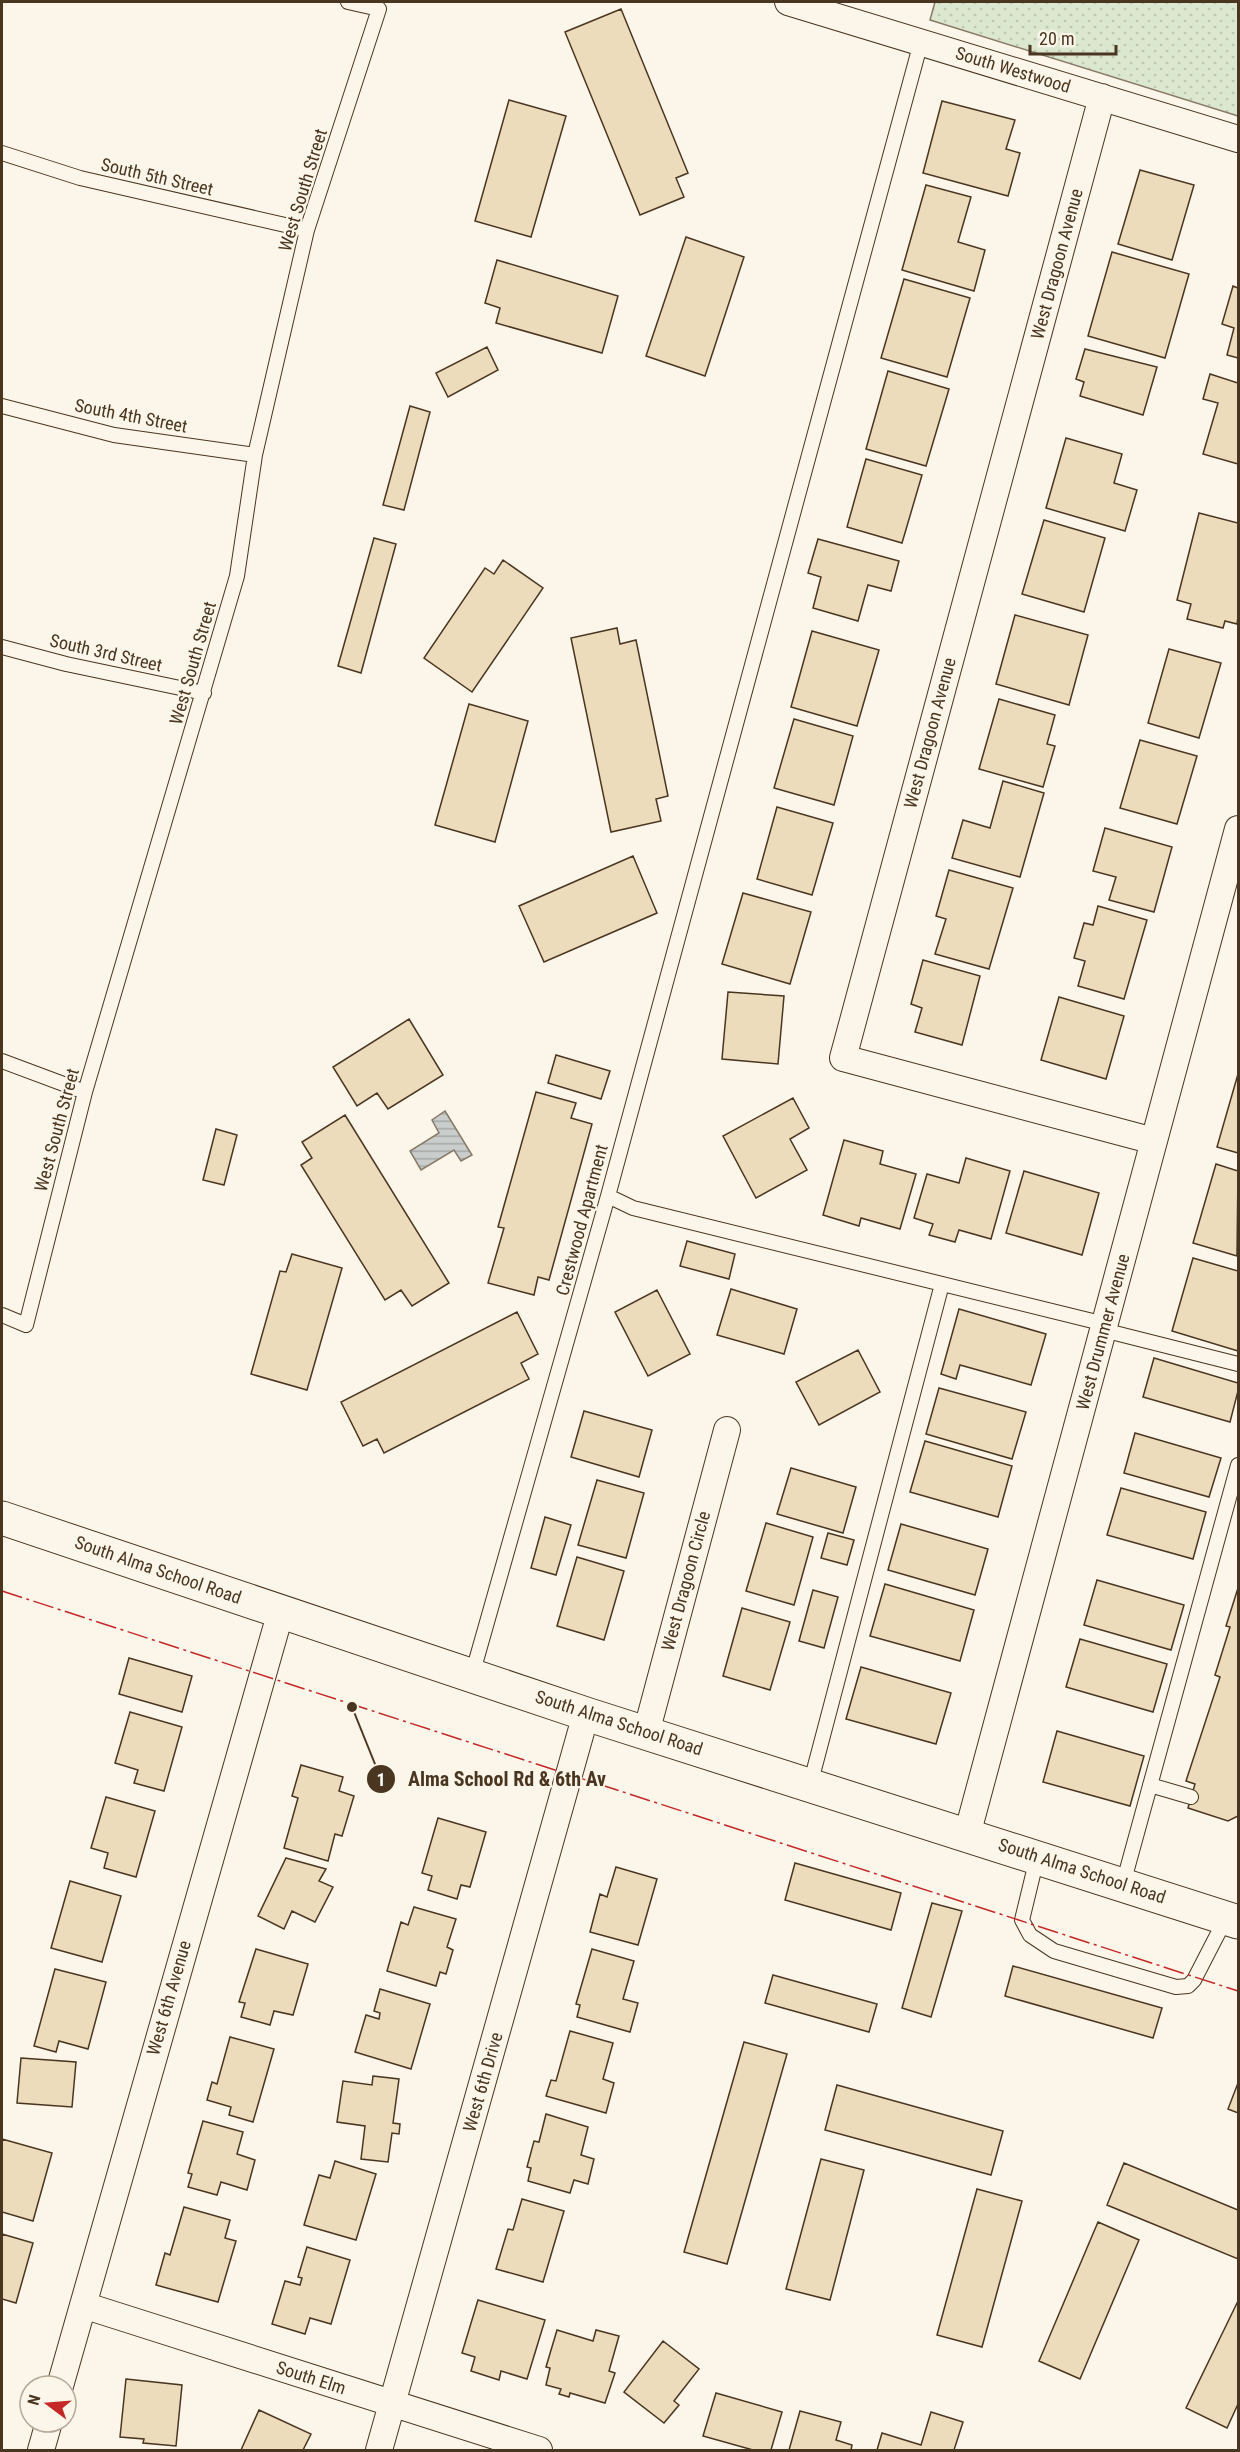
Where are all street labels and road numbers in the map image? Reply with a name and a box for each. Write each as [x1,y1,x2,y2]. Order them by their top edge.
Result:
street label: South Westwood [953,42,1073,97]
street label: West South Street [274,126,331,254]
street label: South 5th Street [99,153,215,200]
street label: West Dragoon Avenue [1026,186,1087,342]
street label: South 4th Street [73,394,189,437]
street label: West South Street [165,599,220,727]
street label: South 3rd Street [48,629,164,676]
street label: West Dragoon Avenue [899,655,960,811]
street label: West South Street [30,1066,83,1194]
street label: Crestwood Apartment [551,1142,612,1298]
street label: West Drummer Avenue [1072,1251,1133,1412]
street label: West Dragoon Circle [657,1509,714,1653]
street label: South Alma School Road [72,1531,244,1608]
street label: South Alma School Road [533,1686,706,1760]
street label: South Alma School Road [996,1834,1169,1908]
street label: West 6th Avenue [142,1938,195,2058]
street label: West 6th Drive [458,2030,507,2134]
street label: South Elm [274,2356,349,2399]

